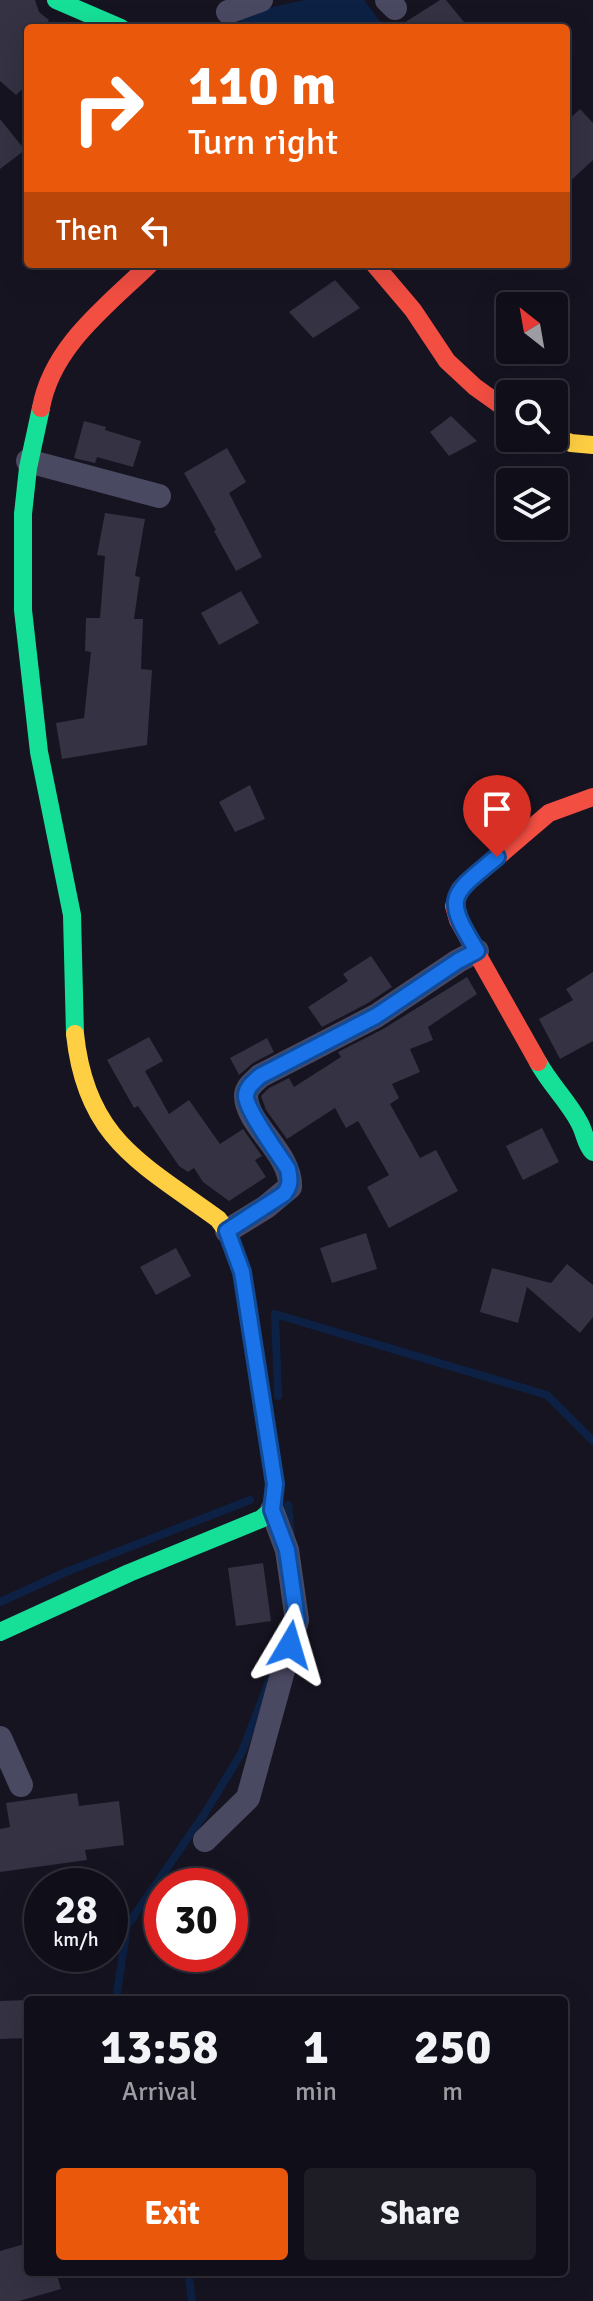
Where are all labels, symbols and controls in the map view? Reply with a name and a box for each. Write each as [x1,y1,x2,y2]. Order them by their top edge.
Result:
text: 110 m [188,51,336,120]
icon: right [56,56,160,160]
text: Turn right [188,120,338,165]
icon: left [134,208,178,252]
text: Then [56,212,118,249]
north arrow [496,292,568,364]
map controls [496,292,568,540]
button: search [496,380,568,452]
button: layers [496,468,568,540]
pin [463,775,531,857]
icon: arrive [475,787,519,831]
position arrow [248,1603,332,1687]
speed limit sign: 30 [144,1868,248,1972]
text: 28 [54,1885,98,1935]
text: km/h [53,1927,99,1952]
text: 13:58 [101,2018,218,2077]
text: 1 [303,2018,329,2077]
text: 250 [414,2018,491,2077]
text: Arrival [122,2076,197,2108]
text: min [295,2076,337,2108]
text: m [442,2076,463,2108]
button: Exit [56,2168,288,2260]
button: Share [304,2168,536,2260]

